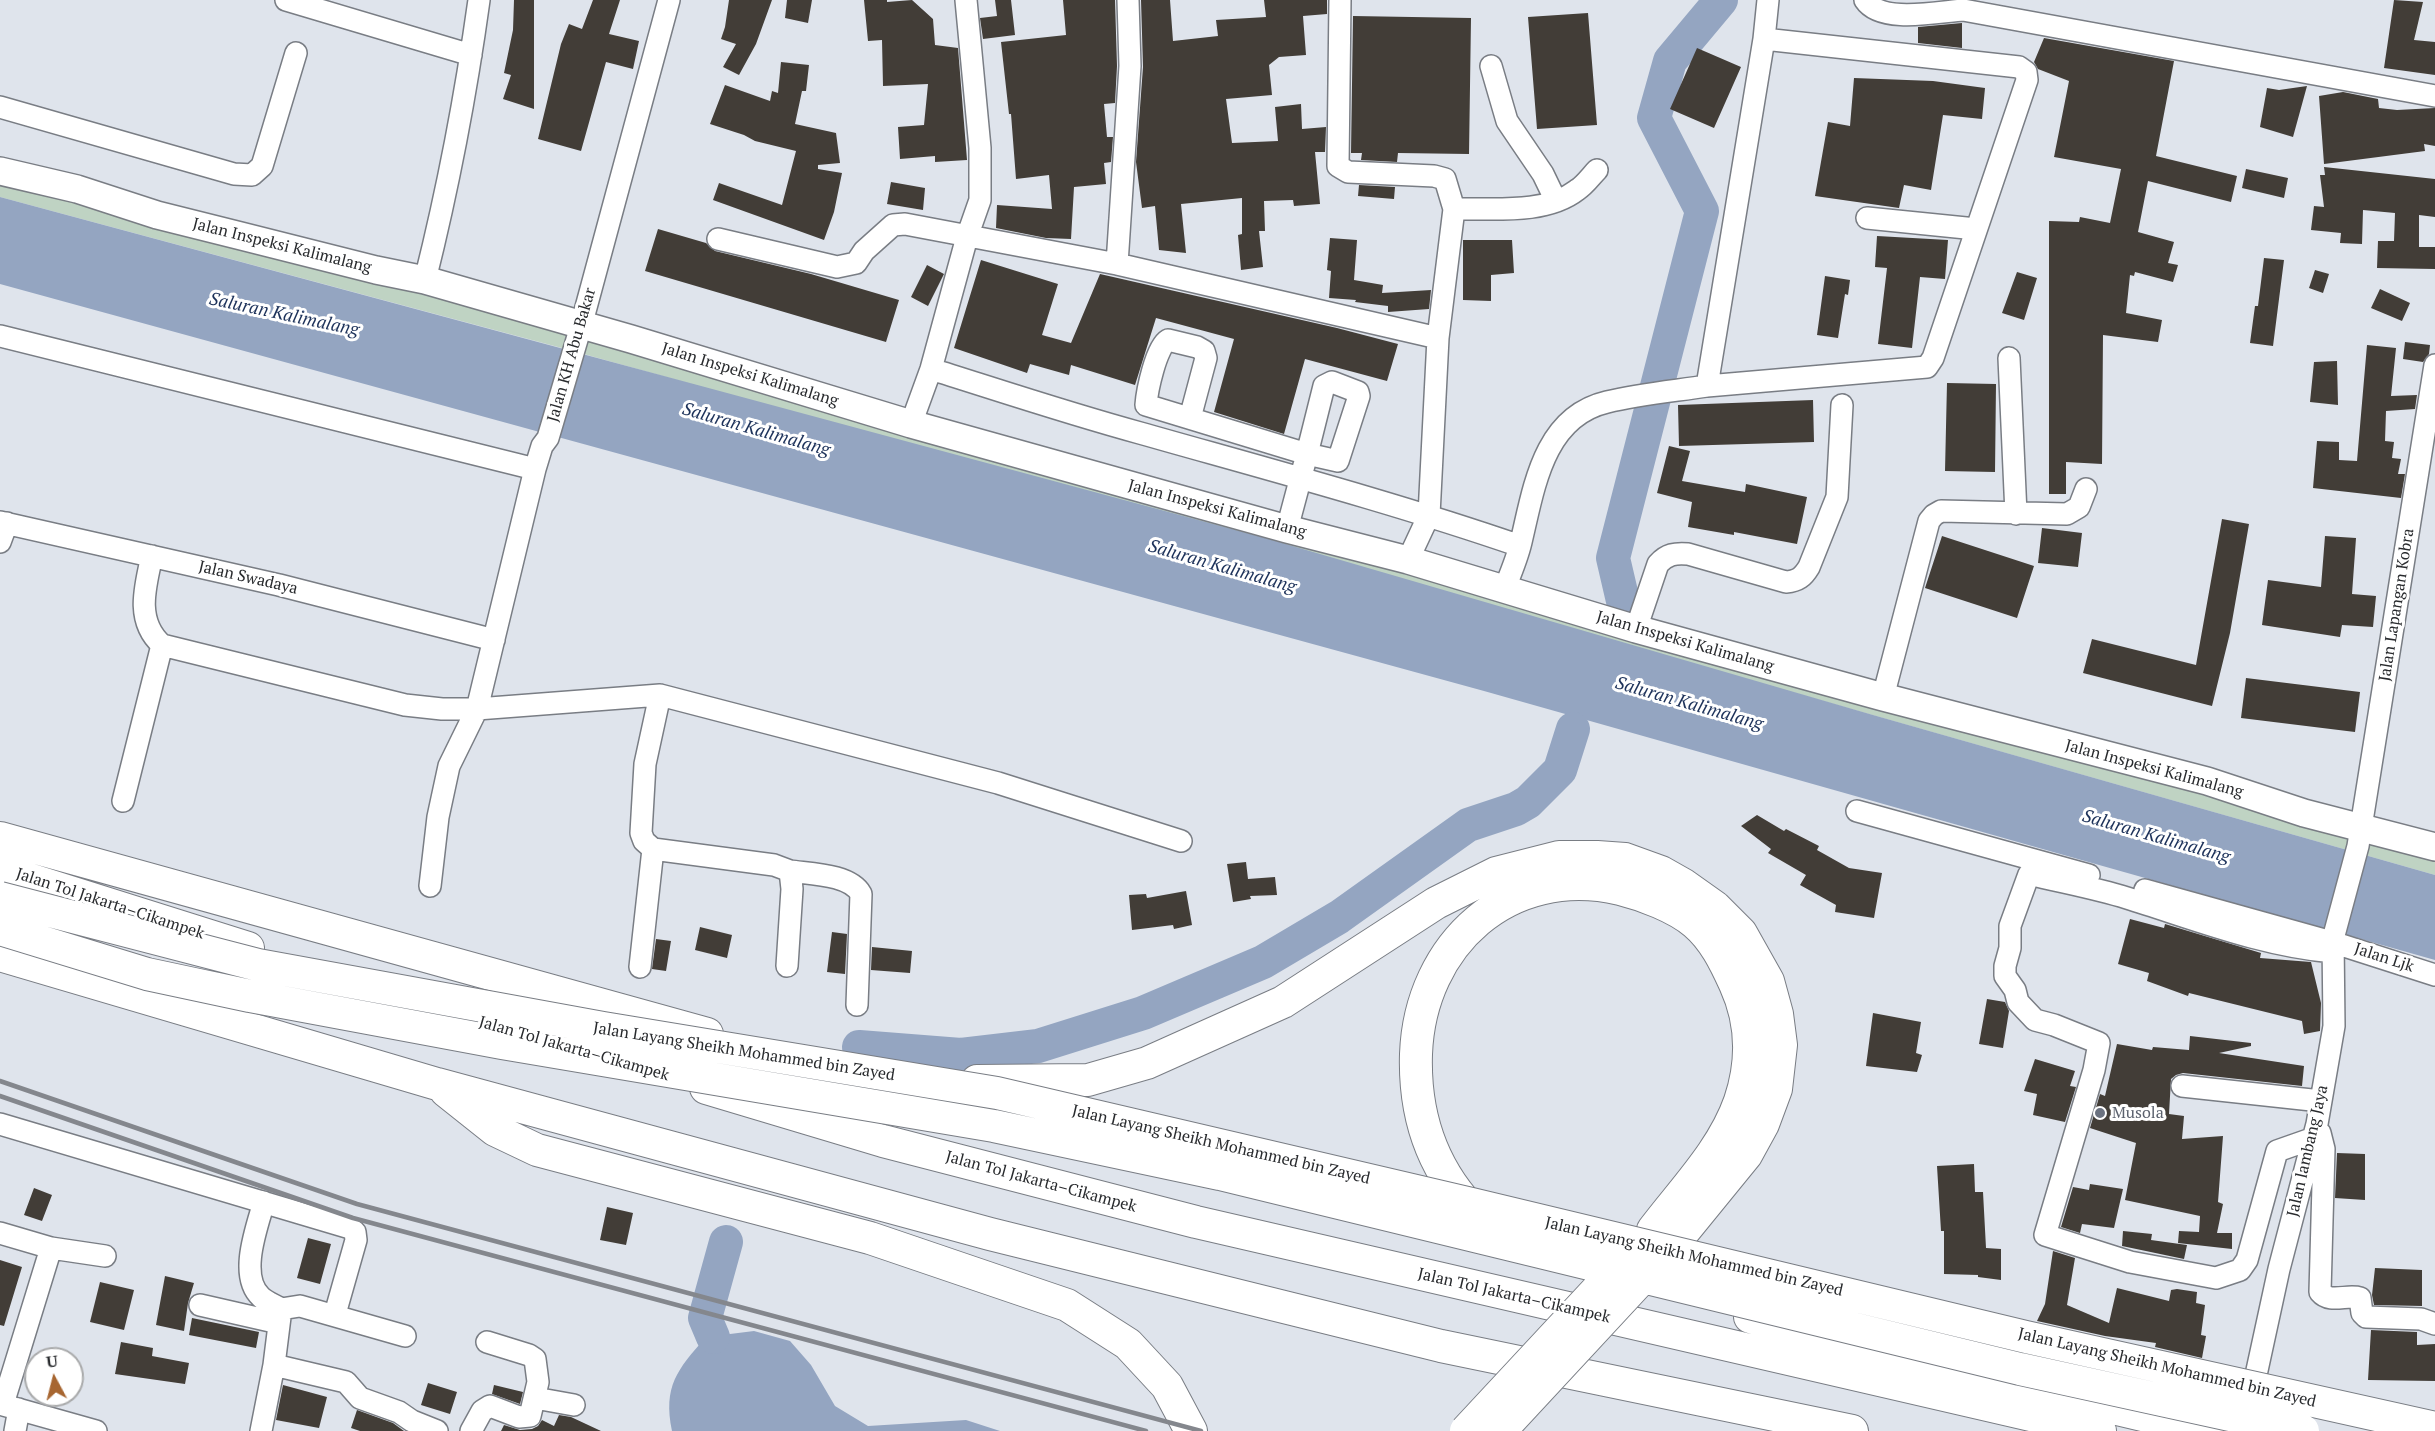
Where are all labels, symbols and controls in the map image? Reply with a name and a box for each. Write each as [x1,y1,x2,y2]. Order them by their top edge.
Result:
street label: Jalan Inspeksi Kalimalang [191,214,373,278]
street label: Jalan KH Abu Bakar [544,286,600,424]
water label: Saluran Kalimalang [207,289,361,341]
street label: Jalan Inspeksi Kalimalang [659,339,841,411]
water label: Saluran Kalimalang [680,399,832,461]
street label: Jalan Inspeksi Kalimalang [1126,476,1308,542]
street label: Jalan Lapangan Kobra [2375,527,2419,683]
water label: Saluran Kalimalang [1146,536,1298,598]
street label: Jalan Swadaya [197,557,299,599]
street label: Jalan Inspeksi Kalimalang [1594,607,1776,677]
water label: Saluran Kalimalang [1613,673,1765,735]
street label: Jalan Inspeksi Kalimalang [2063,736,2245,802]
water label: Saluran Kalimalang [2080,806,2232,868]
street label: Jalan Tol Jakarta–Cikampek [13,864,207,944]
street label: Jalan Ljk [2352,939,2416,977]
street label: Jalan Tol Jakarta–Cikampek [477,1013,671,1085]
street label: Jalan Layang Sheikh Mohammed bin Zayed [592,1019,896,1085]
street label: Jalan lambang Jaya [2283,1083,2333,1219]
street label: Jalan Layang Sheikh Mohammed bin Zayed [1070,1101,1372,1189]
place label: Musola [2112,1103,2164,1123]
marker: Musola [2093,1106,2107,1120]
street label: Jalan Tol Jakarta–Cikampek [943,1147,1139,1217]
street label: Jalan Layang Sheikh Mohammed bin Zayed [1543,1213,1845,1301]
street label: Jalan Tol Jakarta–Cikampek [1416,1264,1612,1328]
street label: Jalan Layang Sheikh Mohammed bin Zayed [2016,1324,2318,1412]
north arrow [24,1347,84,1407]
text: U [45,1350,59,1373]

